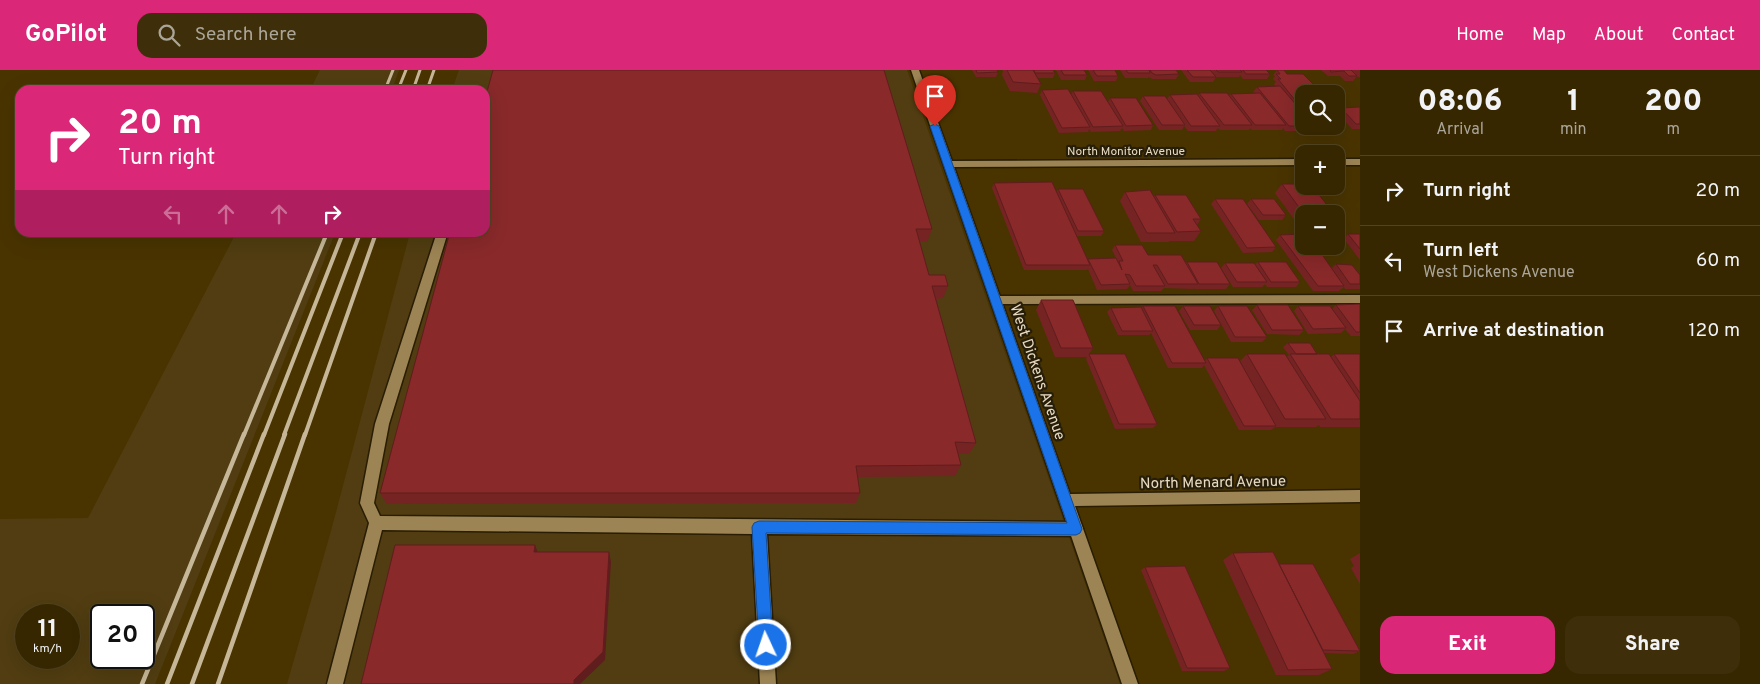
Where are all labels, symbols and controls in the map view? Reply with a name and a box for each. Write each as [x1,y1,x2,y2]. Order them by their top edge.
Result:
search box [137,13,487,58]
text: GoPilot [25,20,107,50]
icon: search [155,21,183,49]
text: Search here [195,23,296,47]
text: Home [1456,24,1504,47]
text: Map [1532,24,1566,47]
text: About [1594,24,1643,47]
text: Contact [1671,24,1735,47]
pin [914,75,956,126]
icon: arrive [921,82,949,110]
text: 08:06 [1418,84,1502,121]
text: 1 [1567,84,1579,121]
text: 200 [1644,84,1702,121]
map controls [1295,85,1345,255]
button: search [1295,85,1345,135]
text: 20 m [118,102,202,146]
icon: right [35,105,100,170]
text: Arrival [1436,120,1484,140]
text: min [1560,120,1587,140]
text: m [1667,120,1680,140]
street label: North Monitor Avenue [1067,144,1185,160]
text: Turn right [118,145,215,172]
button: + [1295,145,1345,195]
icon: right [1380,177,1408,205]
text: Turn right [1423,179,1511,203]
text: 20 m [1696,179,1740,203]
icon: left [159,200,187,228]
icon: ahead [212,200,240,228]
icon: ahead [265,200,293,228]
icon: right [318,200,346,228]
button: − [1295,205,1345,255]
text: Turn left [1423,239,1499,263]
icon: left [1380,247,1408,275]
text: 60 m [1696,249,1740,273]
text: West Dickens Avenue [1423,263,1575,283]
street label: West Dickens Avenue [1004,302,1069,443]
icon: arrive [1380,317,1408,345]
text: Arrive at destination [1423,319,1604,343]
text: 120 m [1689,319,1740,343]
street label: North Menard Avenue [1140,473,1286,494]
speed limit sign: 20 [90,604,155,669]
text: 11 [37,614,58,646]
button: Exit [1380,616,1555,674]
button: Share [1565,616,1740,674]
position arrow [739,618,791,670]
text: km/h [33,641,62,657]

